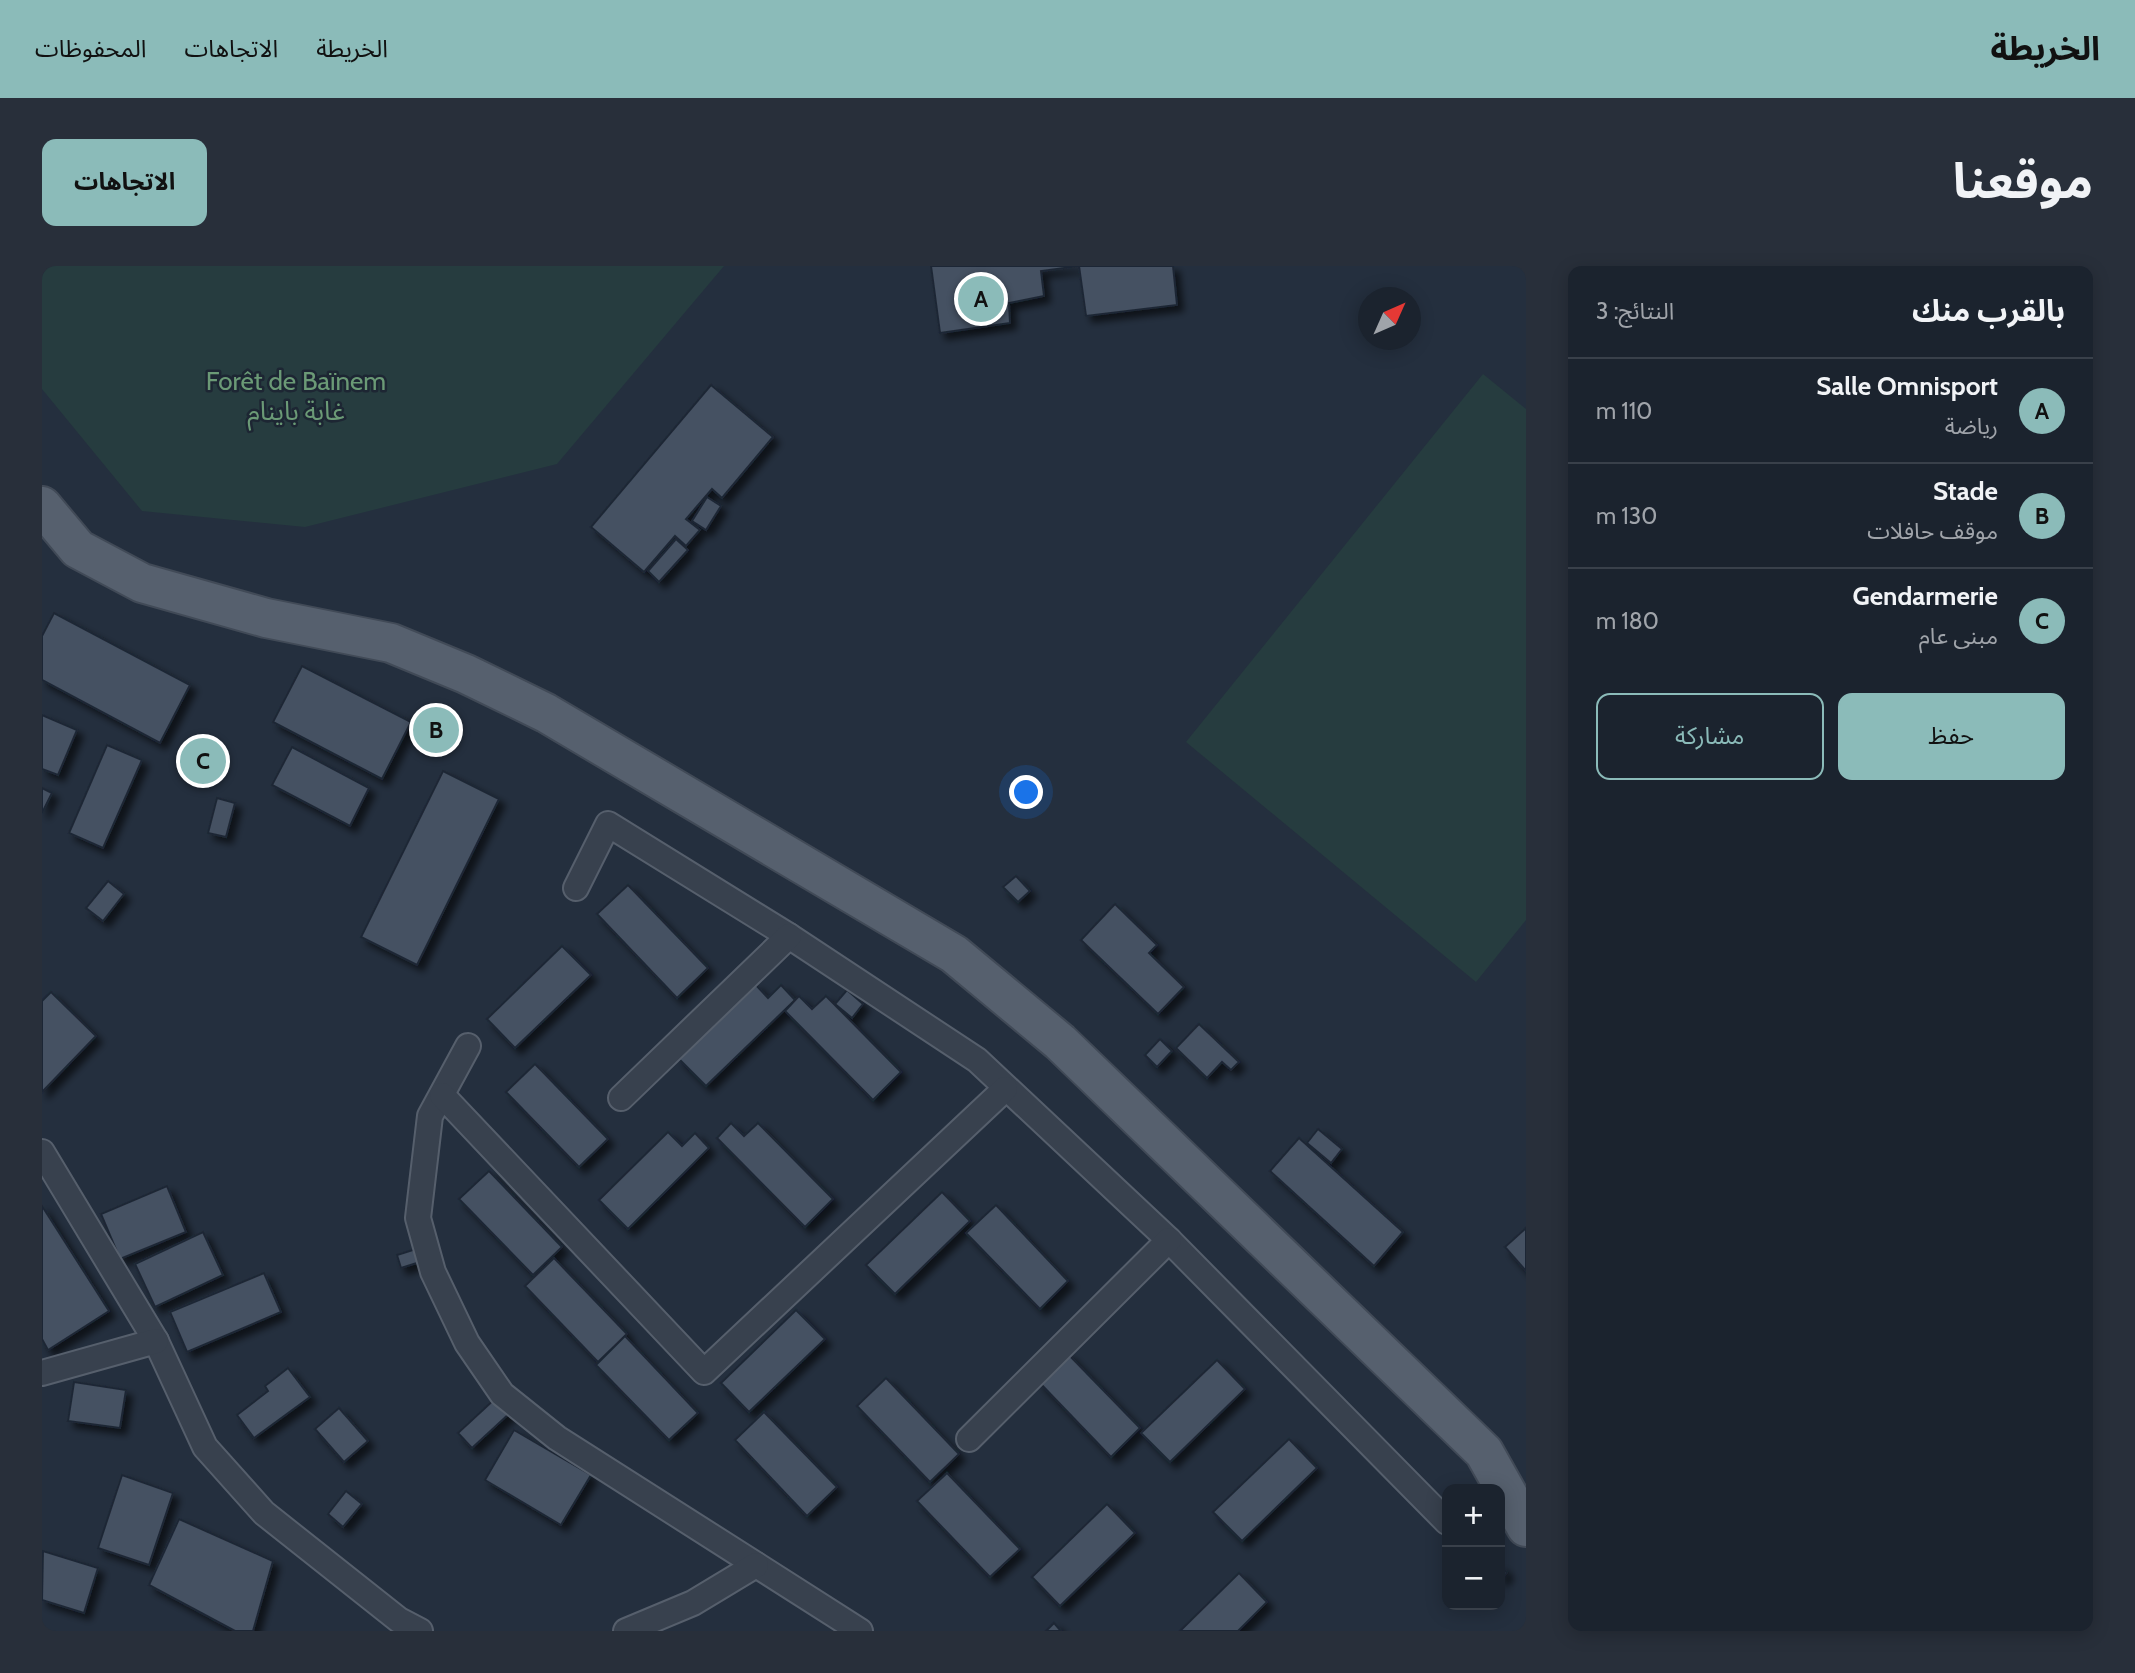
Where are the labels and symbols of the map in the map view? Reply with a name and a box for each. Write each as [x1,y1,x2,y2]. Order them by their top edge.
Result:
pin: A [958,273,1004,325]
north arrow [1358,287,1421,350]
park label: Forêt de Baïnem غابة باينام [206,365,386,431]
pin: B [413,704,459,756]
pin: C [180,735,226,787]
your location [1009,775,1043,809]

